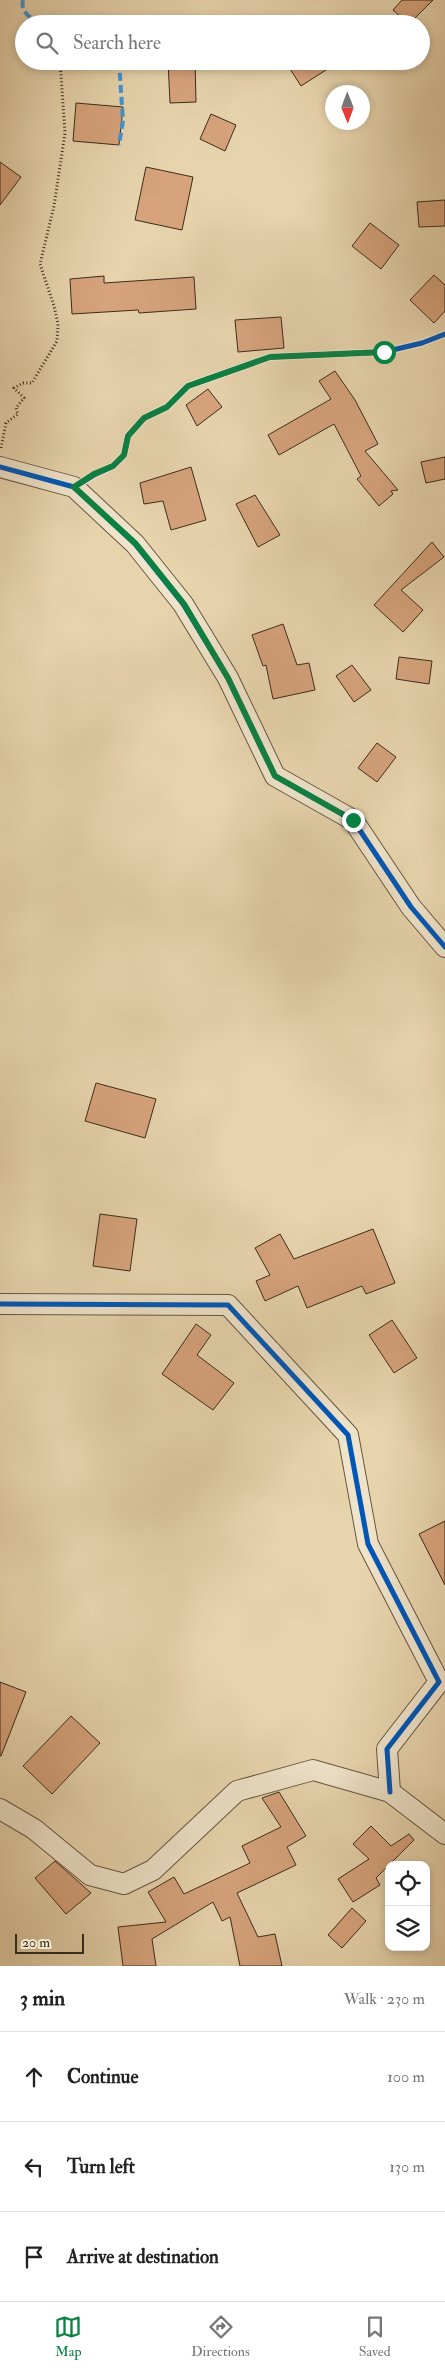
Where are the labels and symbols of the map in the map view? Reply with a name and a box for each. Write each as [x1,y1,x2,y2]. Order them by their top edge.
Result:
north arrow [325,85,370,130]
route start [373,341,396,364]
route end [342,809,365,832]
scale bar [15,1931,84,1954]

